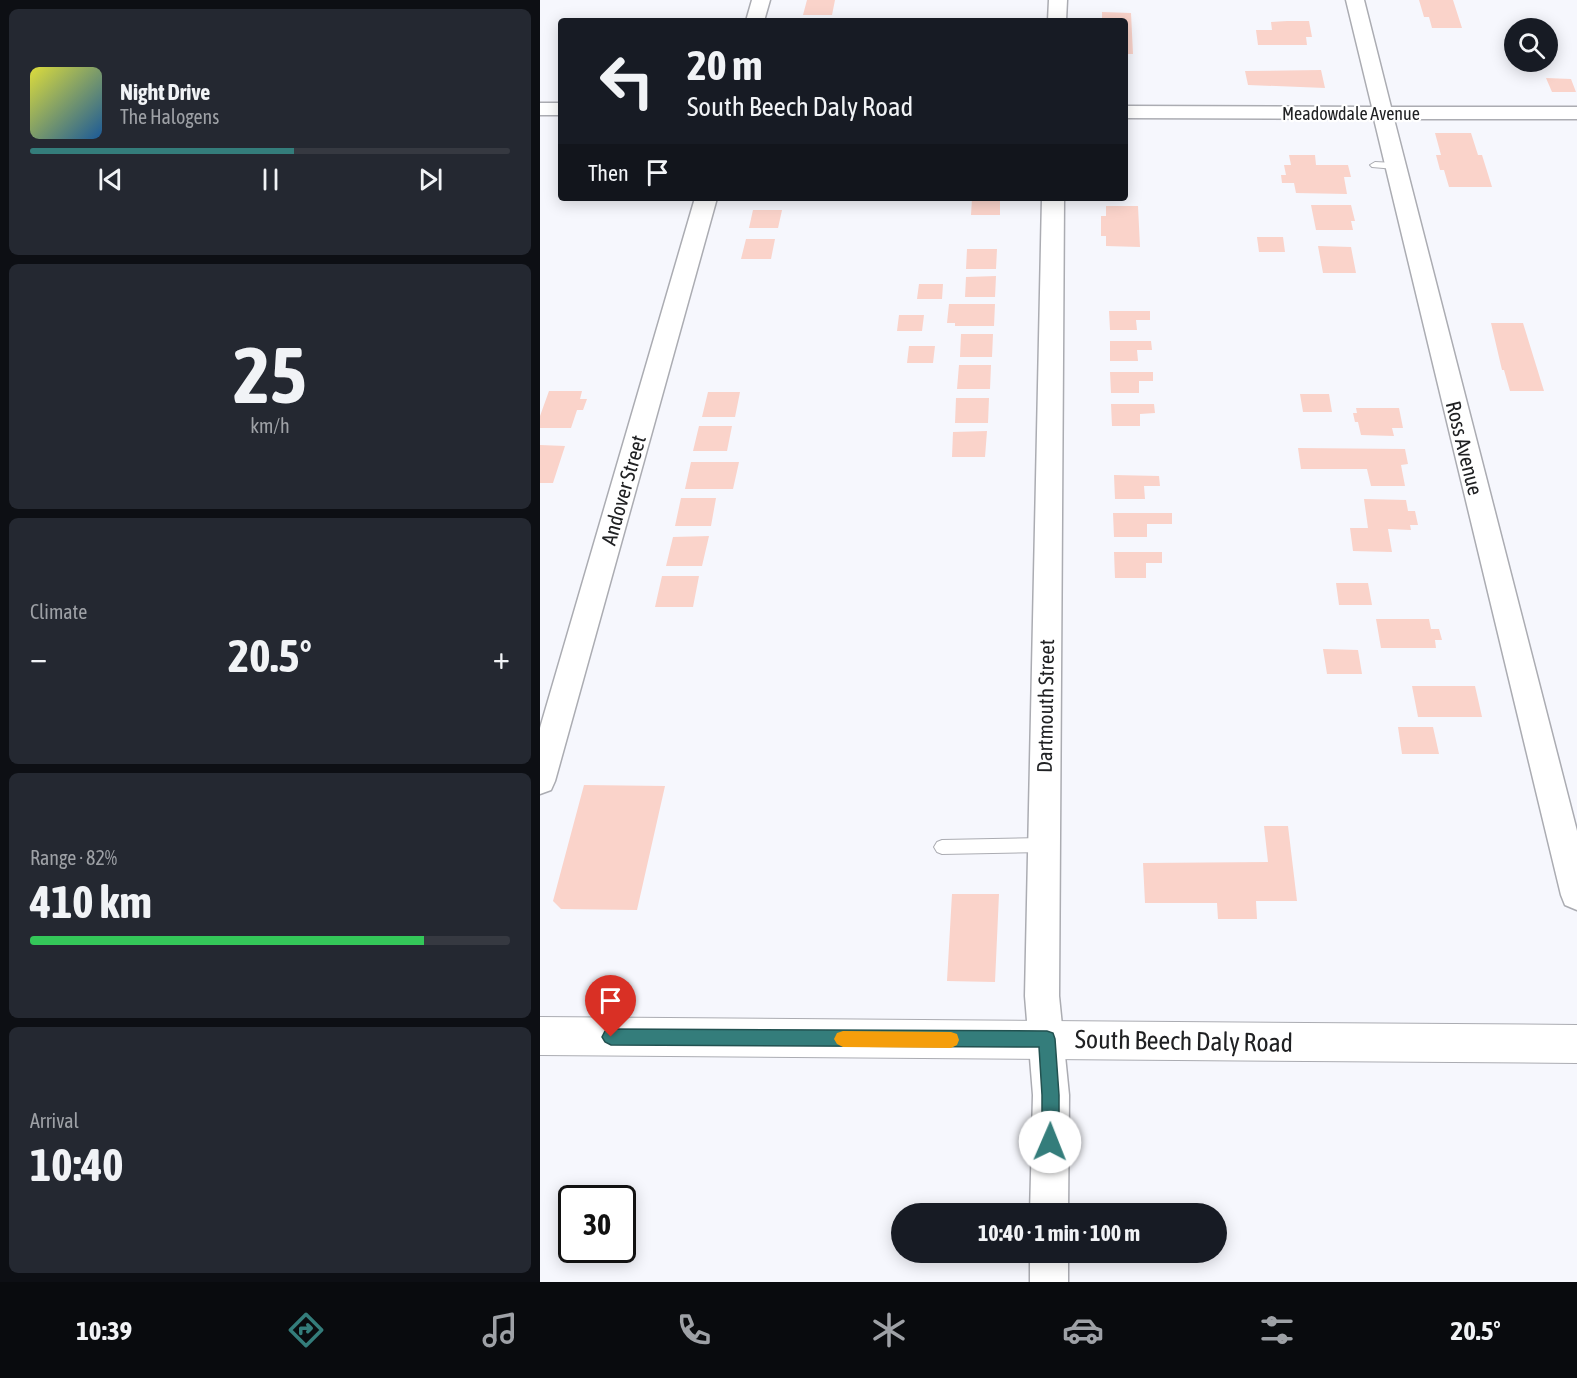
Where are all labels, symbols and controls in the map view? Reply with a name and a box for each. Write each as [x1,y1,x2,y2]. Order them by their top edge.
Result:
map controls [1504,18,1558,72]
button: search [1504,18,1558,72]
text: 20 m [687,41,762,89]
icon: left [588,42,666,120]
text: Night Drive [120,79,210,105]
text: South Beech Daly Road [687,91,913,122]
street label: Meadowdale Avenue [1282,103,1420,124]
text: The Halogens [120,105,219,128]
icon: arrive [641,156,674,189]
text: Then [588,160,629,186]
icon: previous [94,163,127,196]
icon: pause [254,163,287,196]
icon: next [414,163,447,196]
text: 25 [233,330,307,420]
street label: Ross Avenue [1442,398,1488,498]
text: km/h [250,414,290,437]
street label: Andover Street [596,432,650,548]
text: Climate [30,600,87,623]
text: 20.5° [228,630,312,682]
text: − [30,638,47,676]
text: + [493,638,510,676]
street label: Dartmouth Street [1032,639,1058,773]
text: Range · 82% [30,846,117,869]
text: 410 km [30,876,152,928]
pin [585,975,636,1037]
icon: arrive [594,984,627,1017]
street label: South Beech Daly Road [1075,1024,1293,1058]
text: Arrival [30,1109,79,1132]
position arrow [1018,1110,1082,1174]
text: 10:40 [30,1139,124,1191]
speed limit sign: 30 [558,1185,636,1263]
text: 10:40 · 1 min · 100 m [978,1220,1140,1246]
icon: directions [285,1309,327,1351]
icon: music [479,1309,521,1351]
icon: phone [673,1309,715,1351]
icon: climate [868,1309,910,1351]
icon: car [1062,1309,1104,1351]
icon: filters [1256,1309,1298,1351]
text: 10:39 [76,1315,132,1346]
text: 20.5° [1450,1315,1501,1346]

